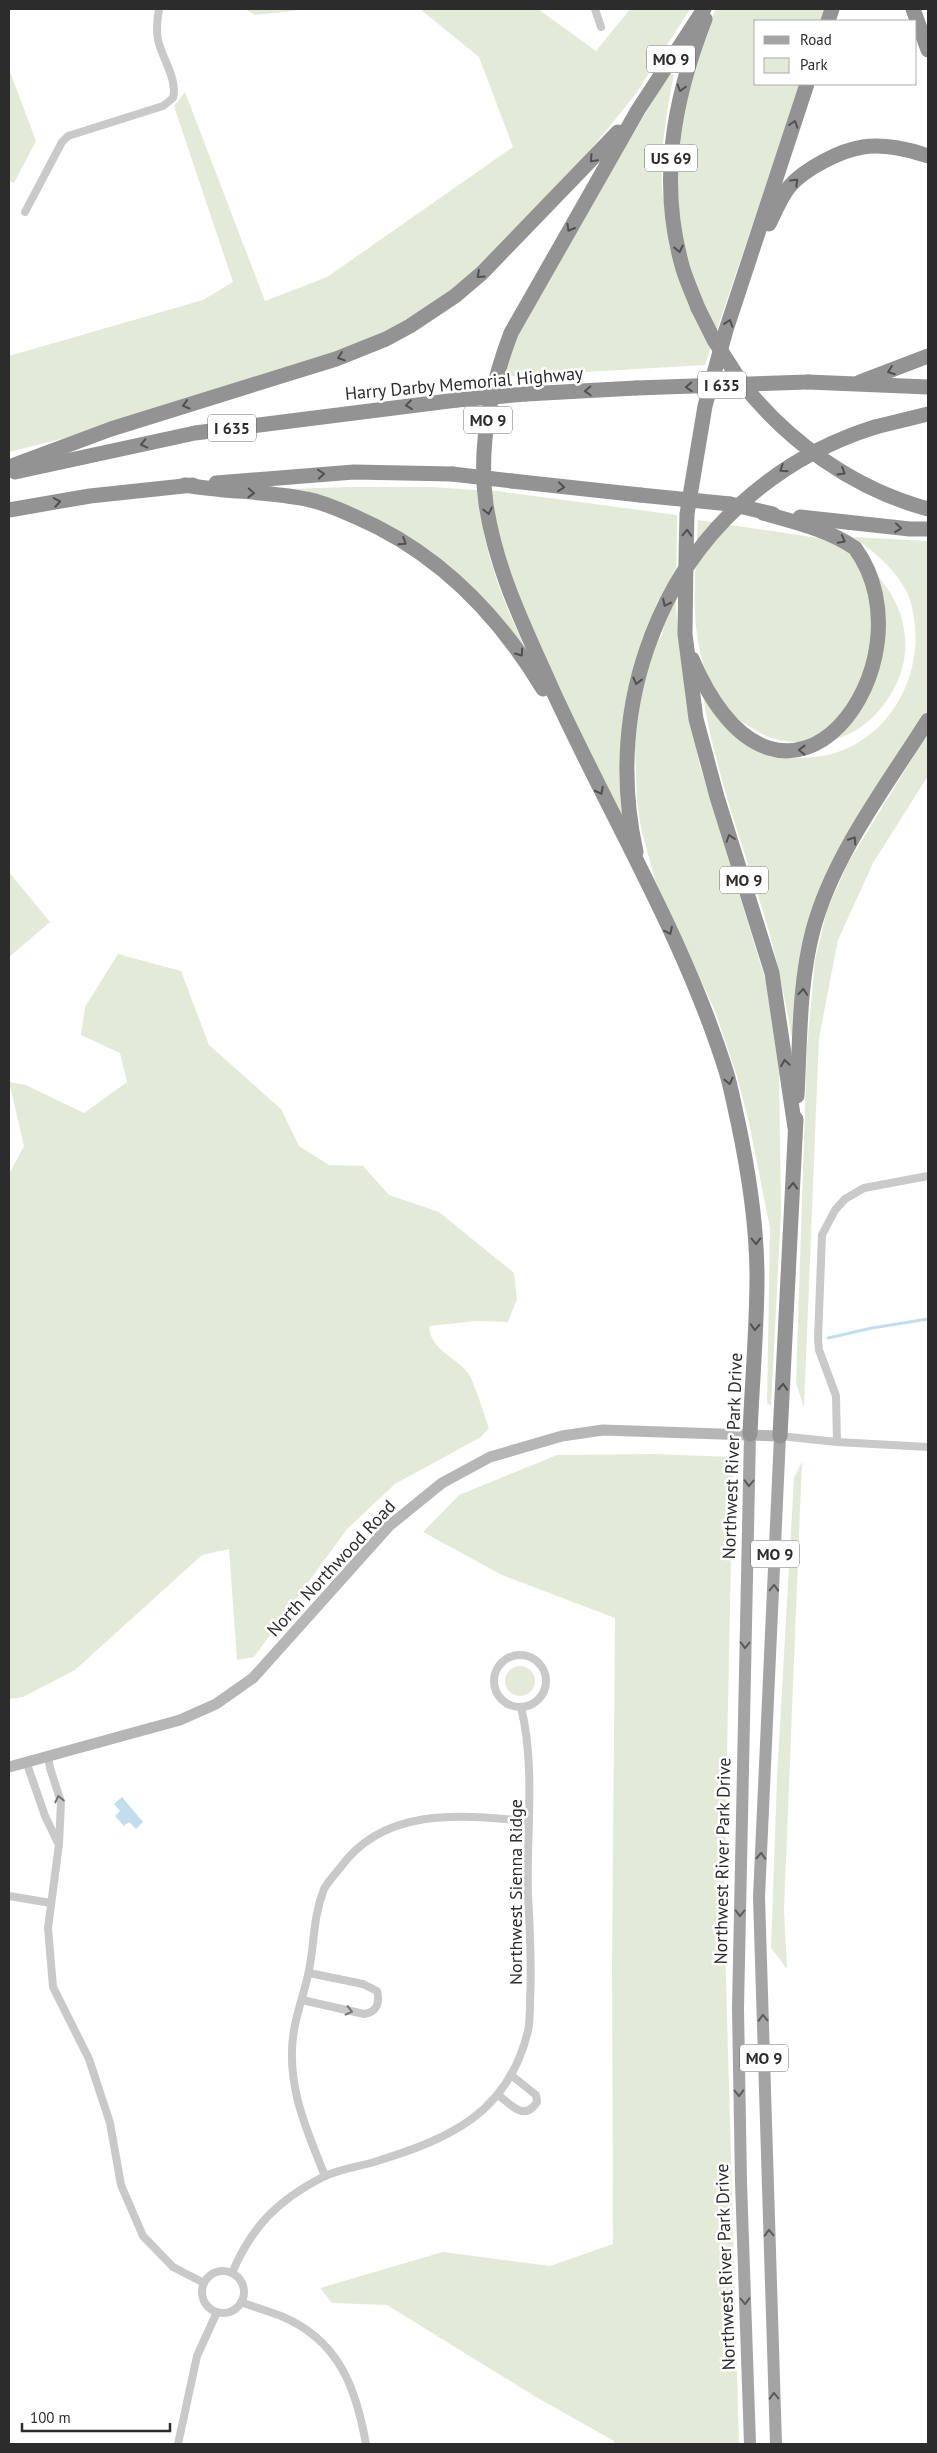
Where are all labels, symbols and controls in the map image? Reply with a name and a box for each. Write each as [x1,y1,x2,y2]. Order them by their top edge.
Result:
legend [754,20,917,85]
text: Road [800,30,832,49]
road number: MO 9 [647,46,695,72]
text: Park [800,55,828,74]
one-way arrow [676,83,687,92]
one-way arrow [788,121,798,129]
road number: US 69 [645,144,697,172]
one-way arrow [590,153,599,162]
one-way arrow [789,179,798,188]
one-way arrow [567,223,577,232]
one-way arrow [673,244,684,253]
one-way arrow [476,269,485,278]
one-way arrow [723,319,733,327]
one-way arrow [337,351,346,361]
street label: Harry Darby Memorial Highway [344,361,585,405]
one-way arrow [887,365,896,375]
road number: I 635 [698,372,746,398]
one-way arrow [685,381,693,392]
one-way arrow [583,385,591,396]
one-way arrow [405,399,413,410]
one-way arrow [182,400,190,410]
road number: MO 9 [464,406,512,434]
road number: I 635 [208,414,256,442]
one-way arrow [140,439,149,449]
one-way arrow [780,463,789,472]
one-way arrow [837,466,846,475]
one-way arrow [317,469,325,480]
one-way arrow [557,481,565,492]
one-way arrow [247,487,255,498]
one-way arrow [52,497,61,507]
one-way arrow [482,507,493,516]
one-way arrow [894,522,902,533]
one-way arrow [681,529,692,537]
one-way arrow [836,534,845,544]
one-way arrow [398,536,407,546]
one-way arrow [662,598,672,607]
one-way arrow [514,648,523,657]
one-way arrow [632,677,643,686]
one-way arrow [798,745,806,755]
one-way arrow [594,786,604,795]
one-way arrow [726,834,736,842]
one-way arrow [846,836,856,845]
road number: MO 9 [720,866,768,894]
one-way arrow [663,925,673,934]
one-way arrow [797,988,808,996]
one-way arrow [780,1058,791,1066]
one-way arrow [723,1077,734,1086]
one-way arrow [788,1182,798,1190]
one-way arrow [751,1238,761,1245]
one-way arrow [749,1323,760,1331]
street label: Northwest River Park Drive [717,1352,747,1560]
one-way arrow [778,1383,789,1391]
one-way arrow [743,1479,754,1487]
street label: North Northwood Road [262,1495,400,1641]
road number: MO 9 [751,1540,799,1568]
one-way arrow [769,1584,779,1592]
one-way arrow [740,1642,750,1650]
street label: Northwest River Park Drive [709,1757,735,1965]
one-way arrow [54,1794,65,1803]
street label: Northwest Sienna Ridge [504,1799,527,1985]
one-way arrow [755,1852,766,1860]
one-way arrow [734,1909,745,1917]
one-way arrow [345,2005,354,2016]
one-way arrow [757,2014,768,2022]
road number: MO 9 [740,2045,788,2072]
one-way arrow [734,2090,744,2097]
street label: Northwest River Park Drive [710,2163,740,2371]
one-way arrow [764,2229,775,2237]
one-way arrow [740,2297,750,2305]
one-way arrow [769,2391,780,2399]
scale bar [22,2400,170,2432]
text: 100 m [30,2408,71,2427]

